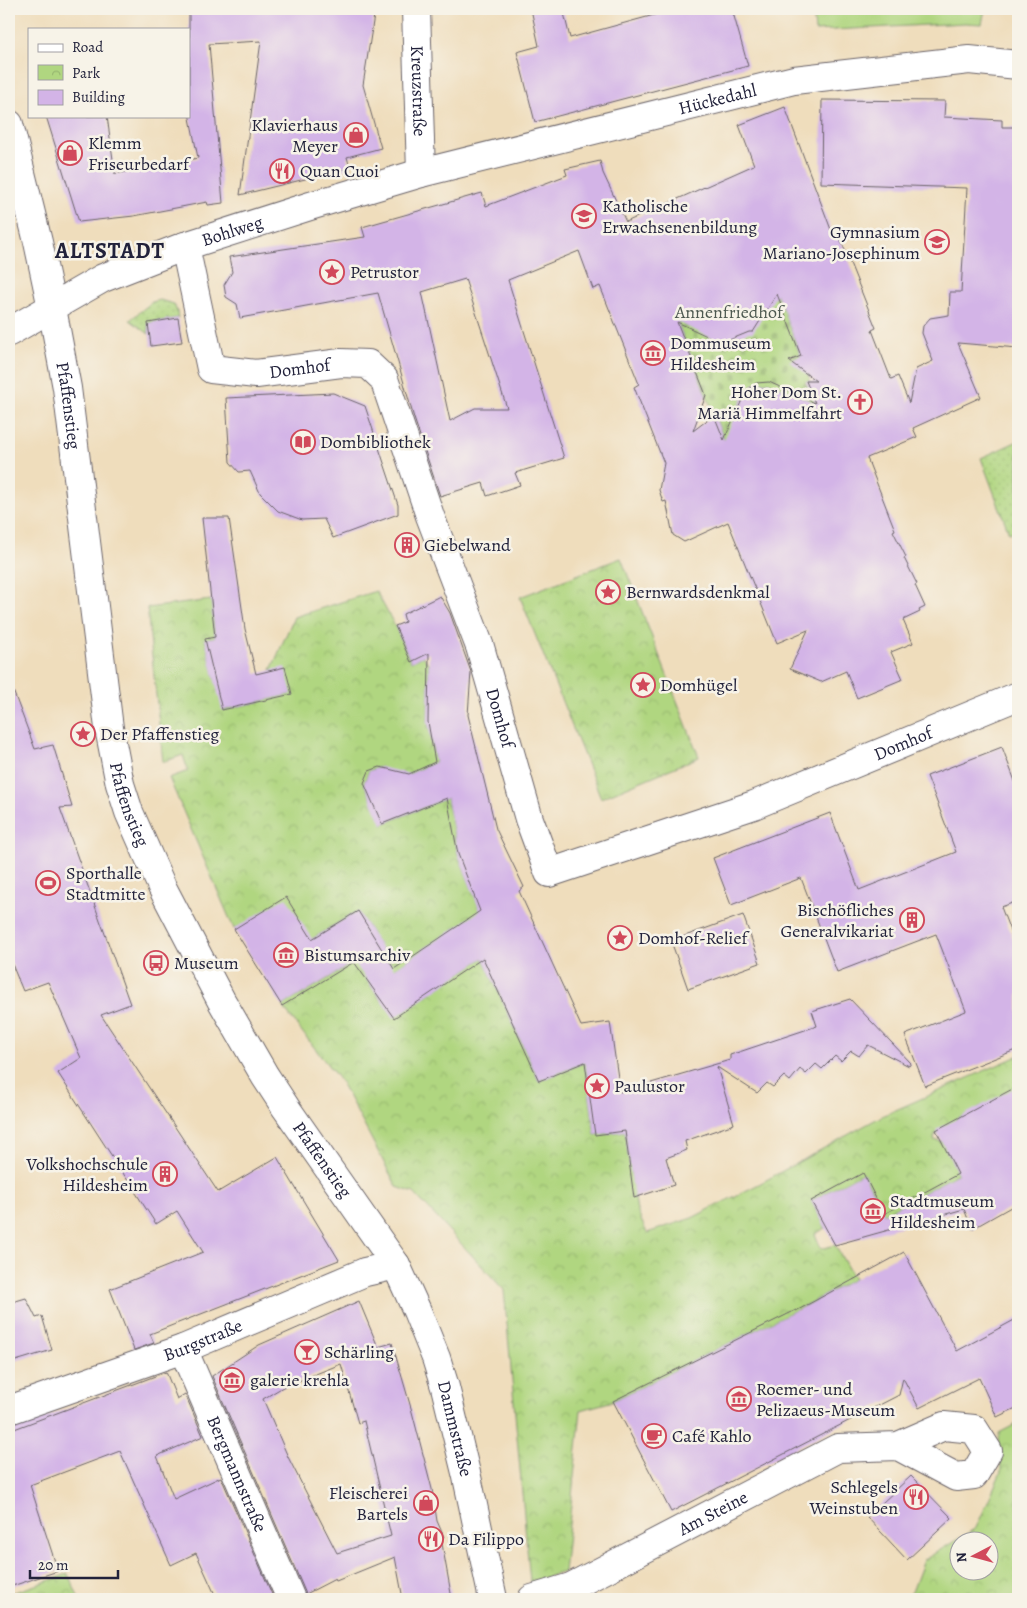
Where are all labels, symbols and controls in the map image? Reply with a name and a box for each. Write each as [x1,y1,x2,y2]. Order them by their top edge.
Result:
legend [28,28,190,118]
text: Road [72,37,104,57]
street label: Kreuzstraße [405,45,432,137]
text: Park [72,63,101,83]
street label: Hückedahl [676,78,760,120]
text: Building [72,87,125,107]
place label: Klavierhaus Meyer [251,113,338,158]
shop icon: Klavierhaus Meyer [343,122,369,148]
place label: Klemm Friseurbedarf [88,131,192,176]
shop icon: Klemm Friseurbedarf [57,140,83,166]
restaurant icon: Quan Cuoi [269,158,295,184]
place label: Quan Cuoi [300,159,379,183]
place label: Katholische Erwachsenenbildung [602,194,757,239]
school or university icon: Katholische Erwachsenenbildung [571,203,597,229]
street label: Bohlweg [199,210,266,252]
place label: Gymnasium Mariano-Josephinum [763,220,920,265]
school or university icon: Gymnasium Mariano-Josephinum [924,229,950,255]
district label: ALTSTADT [54,236,165,266]
place icon: Petrustor [319,259,345,285]
place label: Petrustor [350,260,419,284]
park label: Annenfriedhof [674,300,786,324]
place label: Dommuseum Hildesheim [670,331,771,376]
museum icon: Dommuseum Hildesheim [640,340,666,366]
street label: Domhof [268,352,335,384]
street label: Pfaffenstieg [50,360,86,451]
place label: Hoher Dom St. Mariä Himmelfahrt [697,380,842,425]
church icon: Hoher Dom St. Mariä Himmelfahrt [847,389,873,415]
library icon: Dombibliothek [290,429,316,455]
place label: Dombibliothek [320,430,431,454]
building icon: Giebelwand [394,532,420,558]
place label: Giebelwand [424,533,511,557]
place icon: Bernwardsdenkmal [595,579,621,605]
place label: Bernwardsdenkmal [626,580,770,604]
place icon: Domhügel [630,672,656,698]
place label: Domhügel [660,673,738,697]
street label: Domhof [480,685,521,753]
street label: Domhof [870,720,939,766]
place icon: Der Pfaffenstieg [70,721,96,747]
place label: Der Pfaffenstieg [100,722,219,746]
street label: Pfaffenstieg [104,760,155,850]
place label: Sporthalle Stadtmitte [66,861,145,906]
sports icon: Sporthalle Stadtmitte [35,870,61,896]
place label: Bischöfliches Generalvikariat [781,898,894,943]
building icon: Bischöfliches Generalvikariat [899,907,925,933]
place icon: Domhof-Relief [607,925,633,951]
place label: Domhof-Relief [638,926,750,950]
museum icon: Bistumsarchiv [273,942,299,968]
place label: Bistumsarchiv [304,943,411,967]
bus stop icon: Museum [143,950,169,976]
place label: Museum [174,951,239,975]
place icon: Paulustor [584,1073,610,1099]
place label: Paulustor [614,1074,685,1098]
street label: Pfaffenstieg [287,1117,357,1203]
place label: Volkshochschule Hildesheim [25,1152,148,1197]
building icon: Volkshochschule Hildesheim [152,1161,178,1187]
place label: Stadtmuseum Hildesheim [890,1189,994,1234]
museum icon: Stadtmuseum Hildesheim [860,1198,886,1224]
street label: Burgstraße [160,1313,246,1367]
bar icon: Schärling [294,1339,320,1365]
place label: Schärling [324,1340,394,1364]
museum icon: galerie krehla [219,1367,245,1393]
place label: galerie krehla [250,1368,350,1392]
place label: Roemer- und Pelizaeus-Museum [756,1377,895,1422]
street label: Dammstraße [432,1378,478,1479]
museum icon: Roemer- und Pelizaeus-Museum [726,1386,752,1412]
street label: Bergmannstraße [201,1412,273,1536]
cafe icon: Café Kahlo [641,1423,667,1449]
place label: Café Kahlo [672,1424,751,1448]
place label: Schlegels Weinstuben [809,1475,898,1520]
place label: Fleischerei Bartels [329,1481,408,1526]
restaurant icon: Schlegels Weinstuben [903,1484,929,1510]
street label: Am Steine [673,1485,752,1542]
shop icon: Fleischerei Bartels [413,1490,439,1516]
restaurant icon: Da Filippo [418,1526,444,1552]
place label: Da Filippo [448,1527,524,1551]
north arrow [950,1530,1000,1580]
scale bar [30,1548,118,1580]
text: N [952,1551,972,1563]
text: 20 m [38,1555,69,1575]

